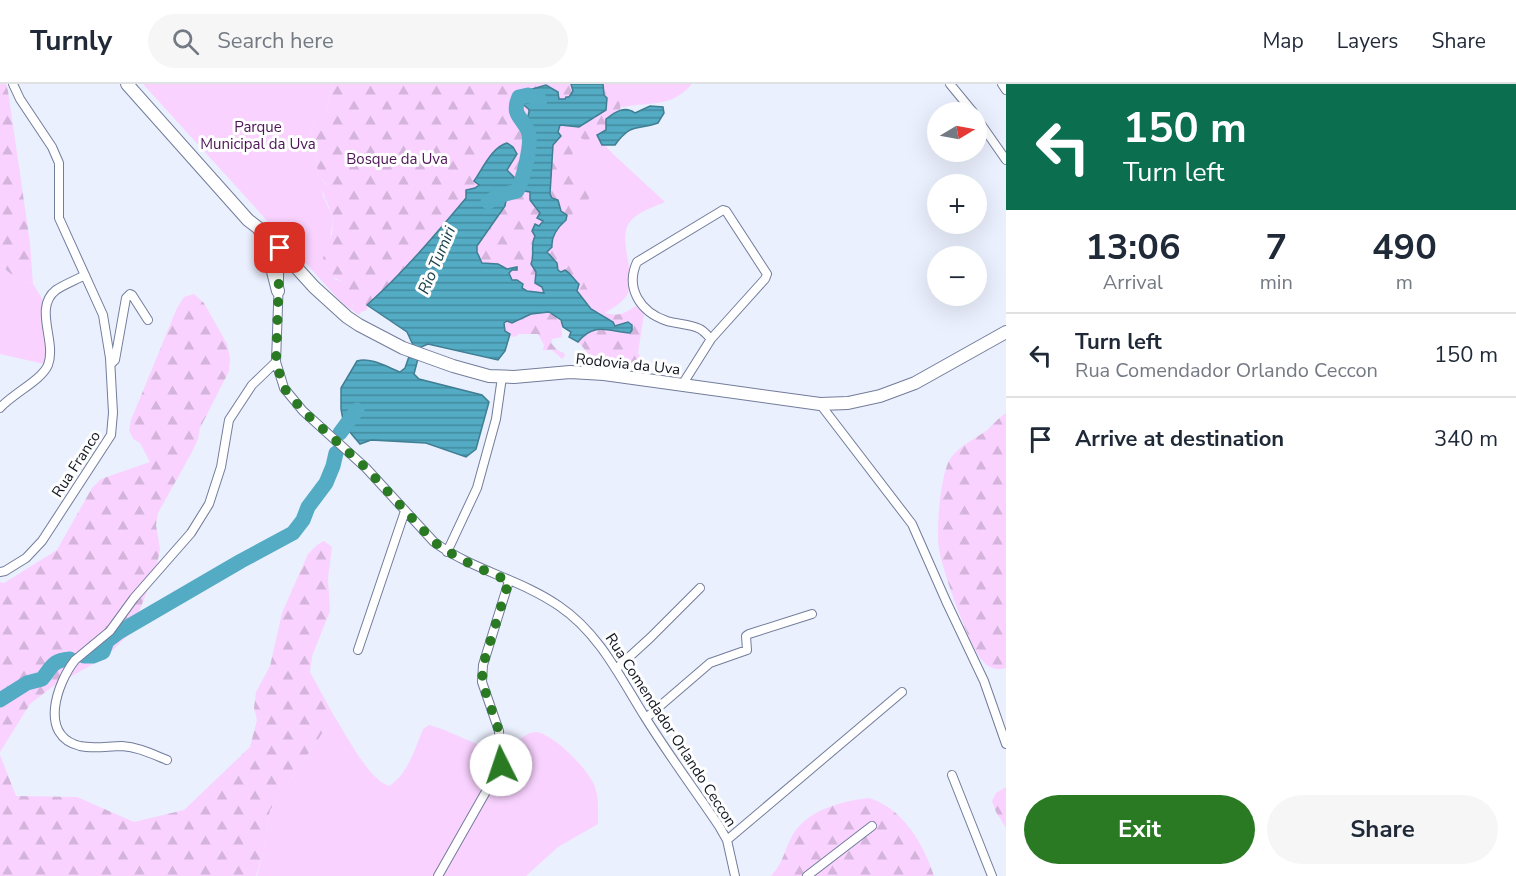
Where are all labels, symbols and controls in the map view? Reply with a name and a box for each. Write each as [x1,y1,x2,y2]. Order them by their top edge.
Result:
search box [148,14,568,68]
text: Turnly [30,22,112,60]
icon: search [169,25,202,58]
text: Search here [217,26,334,56]
text: Map [1262,27,1304,55]
text: Layers [1337,27,1398,55]
text: Share [1431,27,1486,55]
text: 150 m [1123,100,1247,157]
north arrow [927,102,987,162]
map controls [927,102,987,306]
icon: left [1024,108,1102,186]
park label: Parque Municipal da Uva [200,117,316,154]
park label: Bosque da Uva [346,149,448,169]
text: Turn left [1123,154,1224,191]
button: + [927,174,987,234]
pin [254,222,305,273]
water label: Rio Tumiri [413,223,461,298]
text: 13:06 [1085,223,1181,272]
text: 7 [1265,223,1287,272]
text: 490 [1372,223,1437,272]
icon: arrive [263,231,296,264]
button: − [927,246,987,306]
text: Arrival [1103,269,1163,296]
text: min [1260,269,1293,296]
text: m [1396,269,1413,296]
text: Turn left [1075,327,1162,357]
icon: left [1024,339,1057,372]
text: 150 m [1434,340,1498,370]
street label: Rodovia da Uva [575,349,681,379]
text: Rua Comendador Orlando Ceccon [1075,357,1378,384]
icon: arrive [1024,423,1057,456]
text: Arrive at destination [1075,424,1284,454]
text: 340 m [1434,424,1498,454]
street label: Rua Franco [47,427,105,501]
street label: Rua Comendador Orlando Ceccon [601,629,741,831]
position arrow [469,733,533,797]
button: Exit [1024,795,1255,864]
button: Share [1267,795,1498,864]

